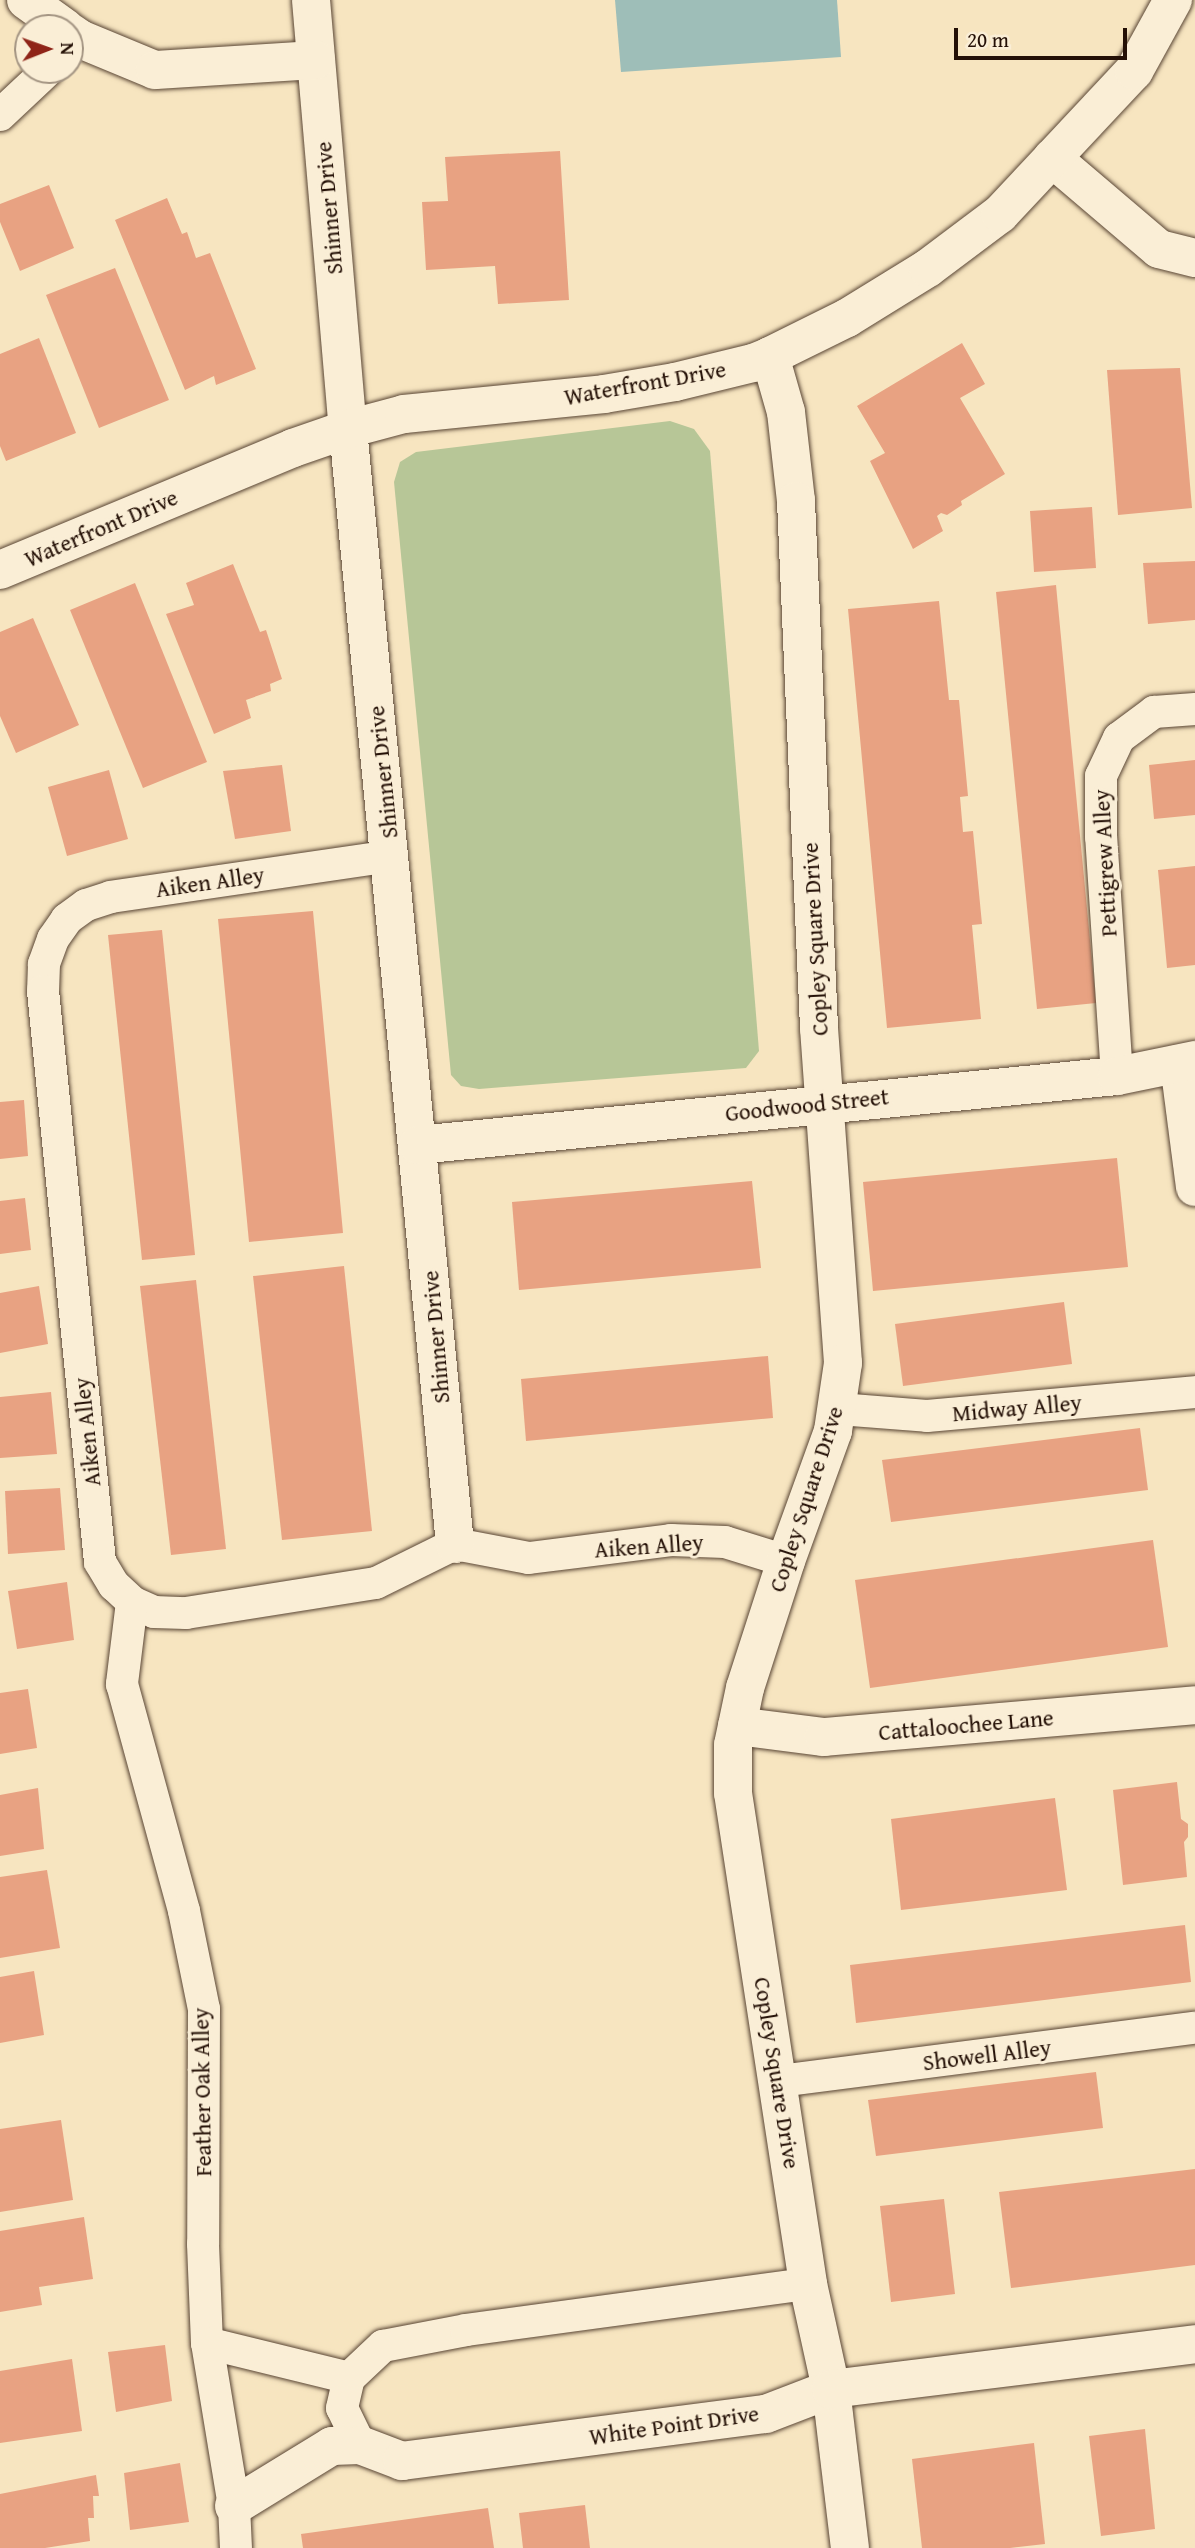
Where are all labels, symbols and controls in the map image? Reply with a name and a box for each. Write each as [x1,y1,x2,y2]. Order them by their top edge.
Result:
north arrow [14,14,84,84]
scale bar [957,14,1130,58]
text: 20 m [967,24,1009,55]
text: N [54,42,82,55]
street label: Shinner Drive [309,140,349,276]
street label: Waterfront Drive [562,355,728,411]
street label: Waterfront Drive [20,483,182,573]
street label: Shinner Drive [362,704,404,840]
street label: Pettigrew Alley [1087,789,1123,937]
street label: Copley Square Drive [796,842,834,1036]
street label: Aiken Alley [154,861,266,903]
street label: Goodwood Street [724,1083,890,1127]
street label: Shinner Drive [416,1269,456,1405]
street label: Aiken Alley [68,1376,106,1488]
street label: Midway Alley [951,1389,1083,1427]
street label: Copley Square Drive [763,1403,849,1595]
street label: Aiken Alley [593,1528,705,1564]
street label: Cattaloochee Lane [877,1704,1055,1746]
street label: Copley Square Drive [748,1975,806,2171]
street label: Feather Oak Alley [187,2007,217,2177]
street label: Showell Alley [921,2033,1053,2077]
street label: White Point Drive [587,2399,761,2451]

